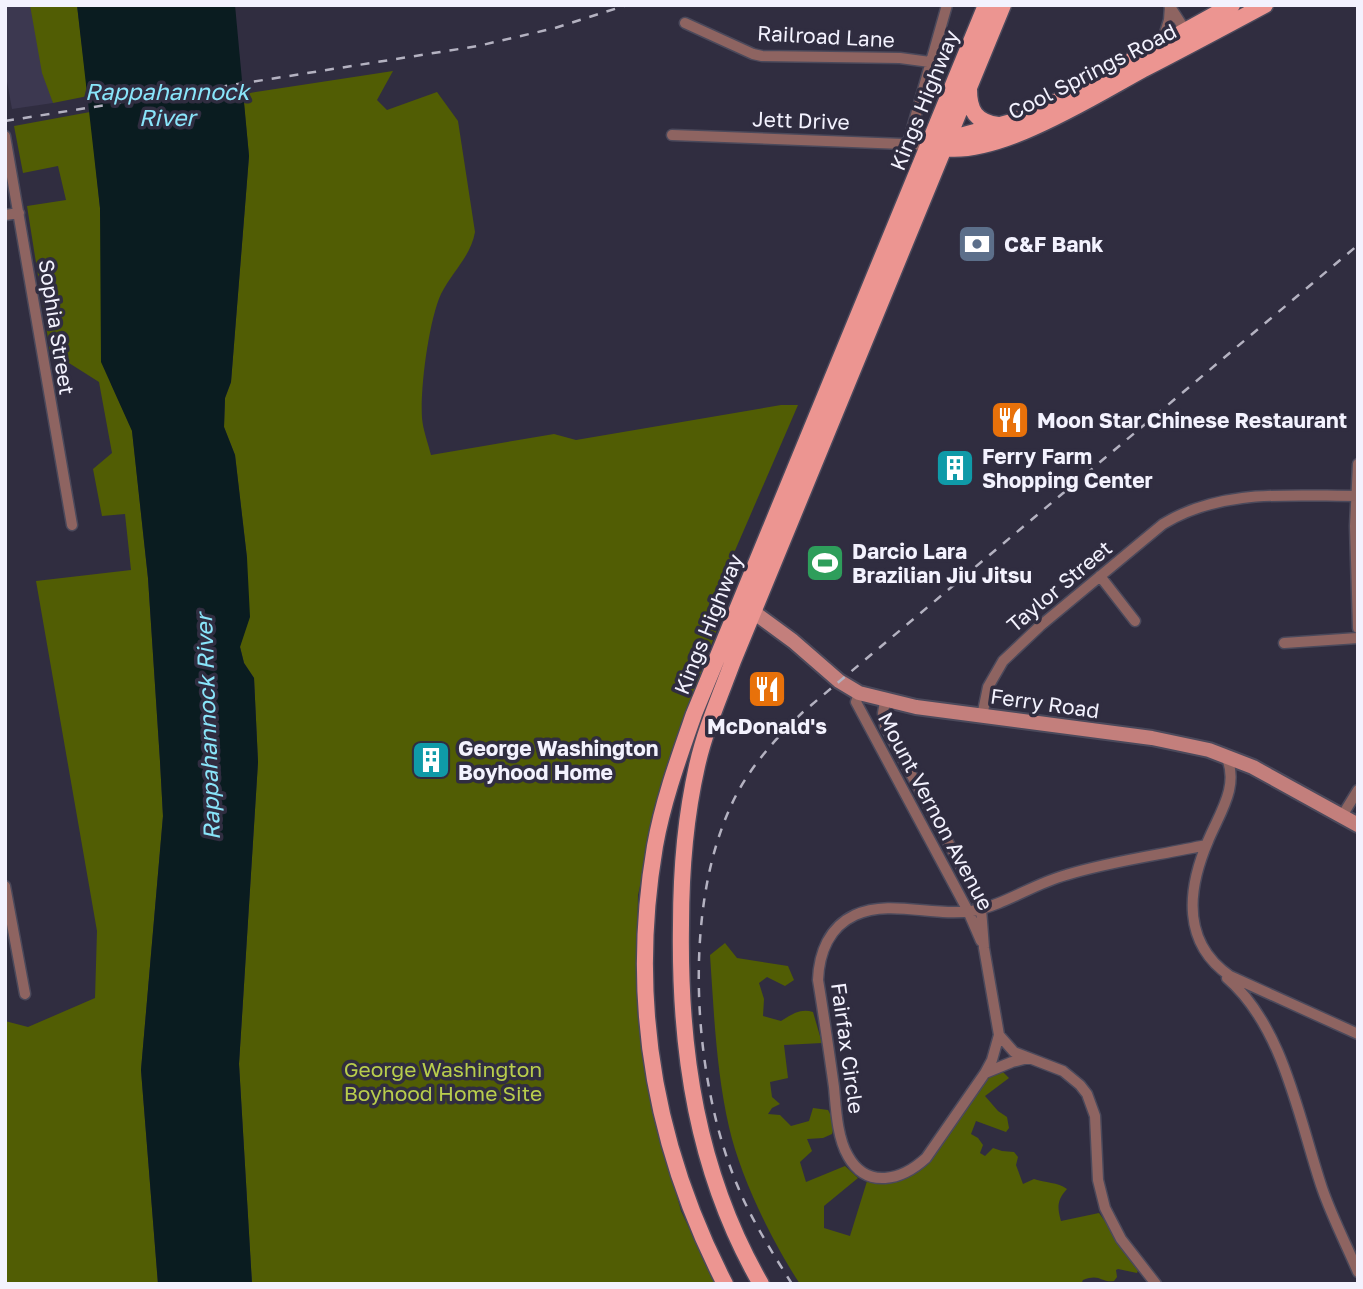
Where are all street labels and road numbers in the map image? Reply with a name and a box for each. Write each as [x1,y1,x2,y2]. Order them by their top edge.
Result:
street label: Cool Springs Road [1004,17,1180,125]
street label: Railroad Lane [756,19,896,53]
street label: Kings Highway [884,26,964,174]
street label: Jett Drive [752,105,850,135]
street label: Sophia Street [33,257,81,397]
street label: Taylor Street [1001,535,1117,637]
street label: Kings Highway [668,550,748,698]
street label: Ferry Road [989,682,1101,724]
street label: Mount Vernon Avenue [873,707,999,915]
street label: Fairfax Circle [826,981,870,1115]

